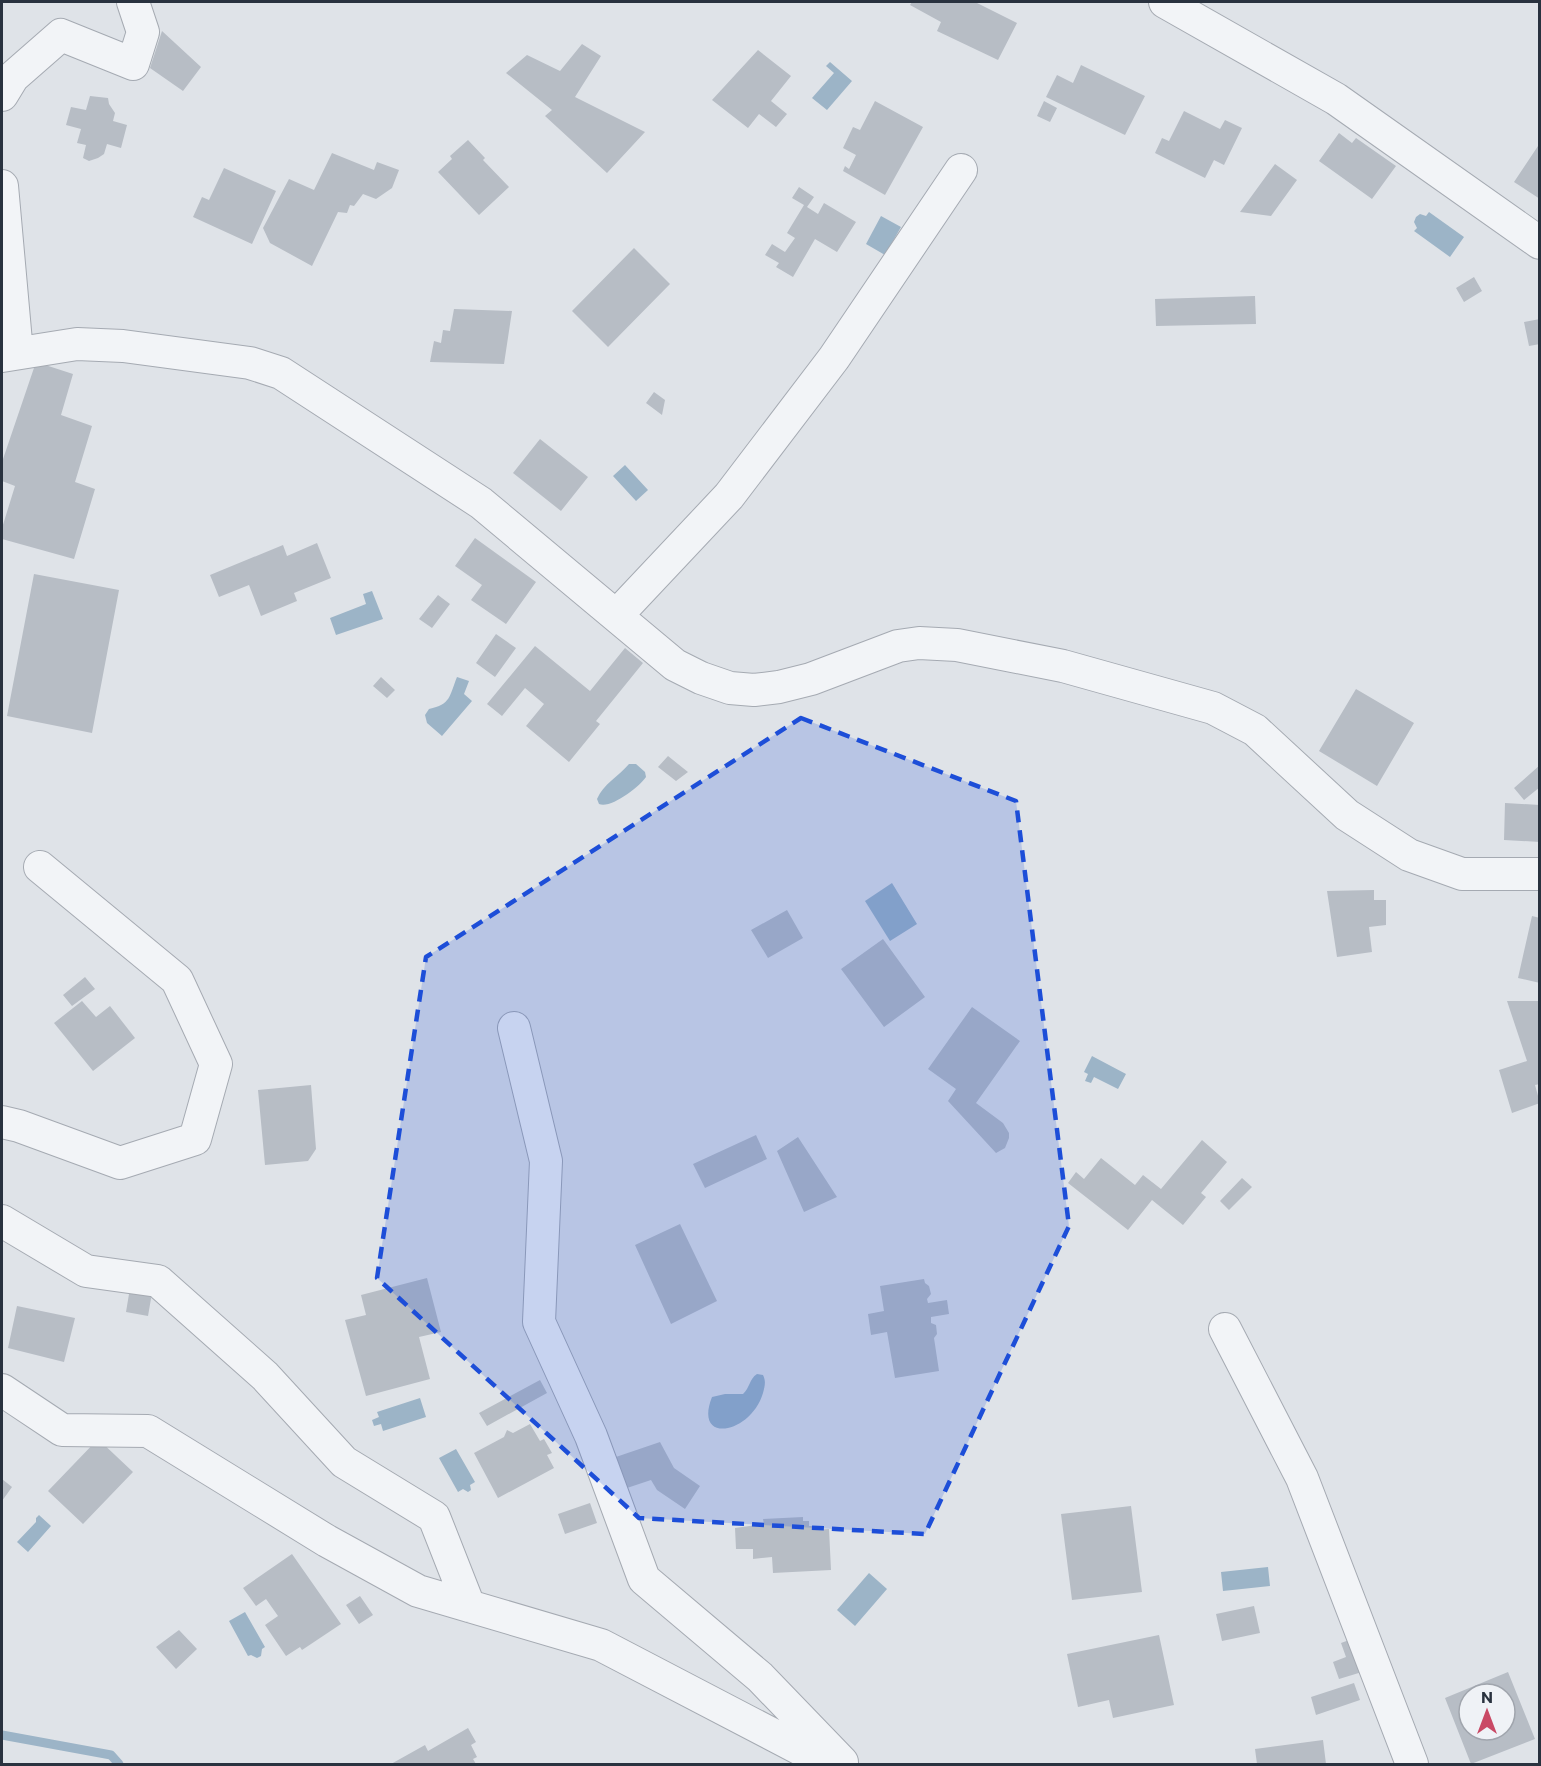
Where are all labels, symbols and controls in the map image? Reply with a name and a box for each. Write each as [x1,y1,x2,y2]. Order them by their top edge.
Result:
north arrow [1457,1682,1517,1742]
text: N [1481,1687,1493,1706]

